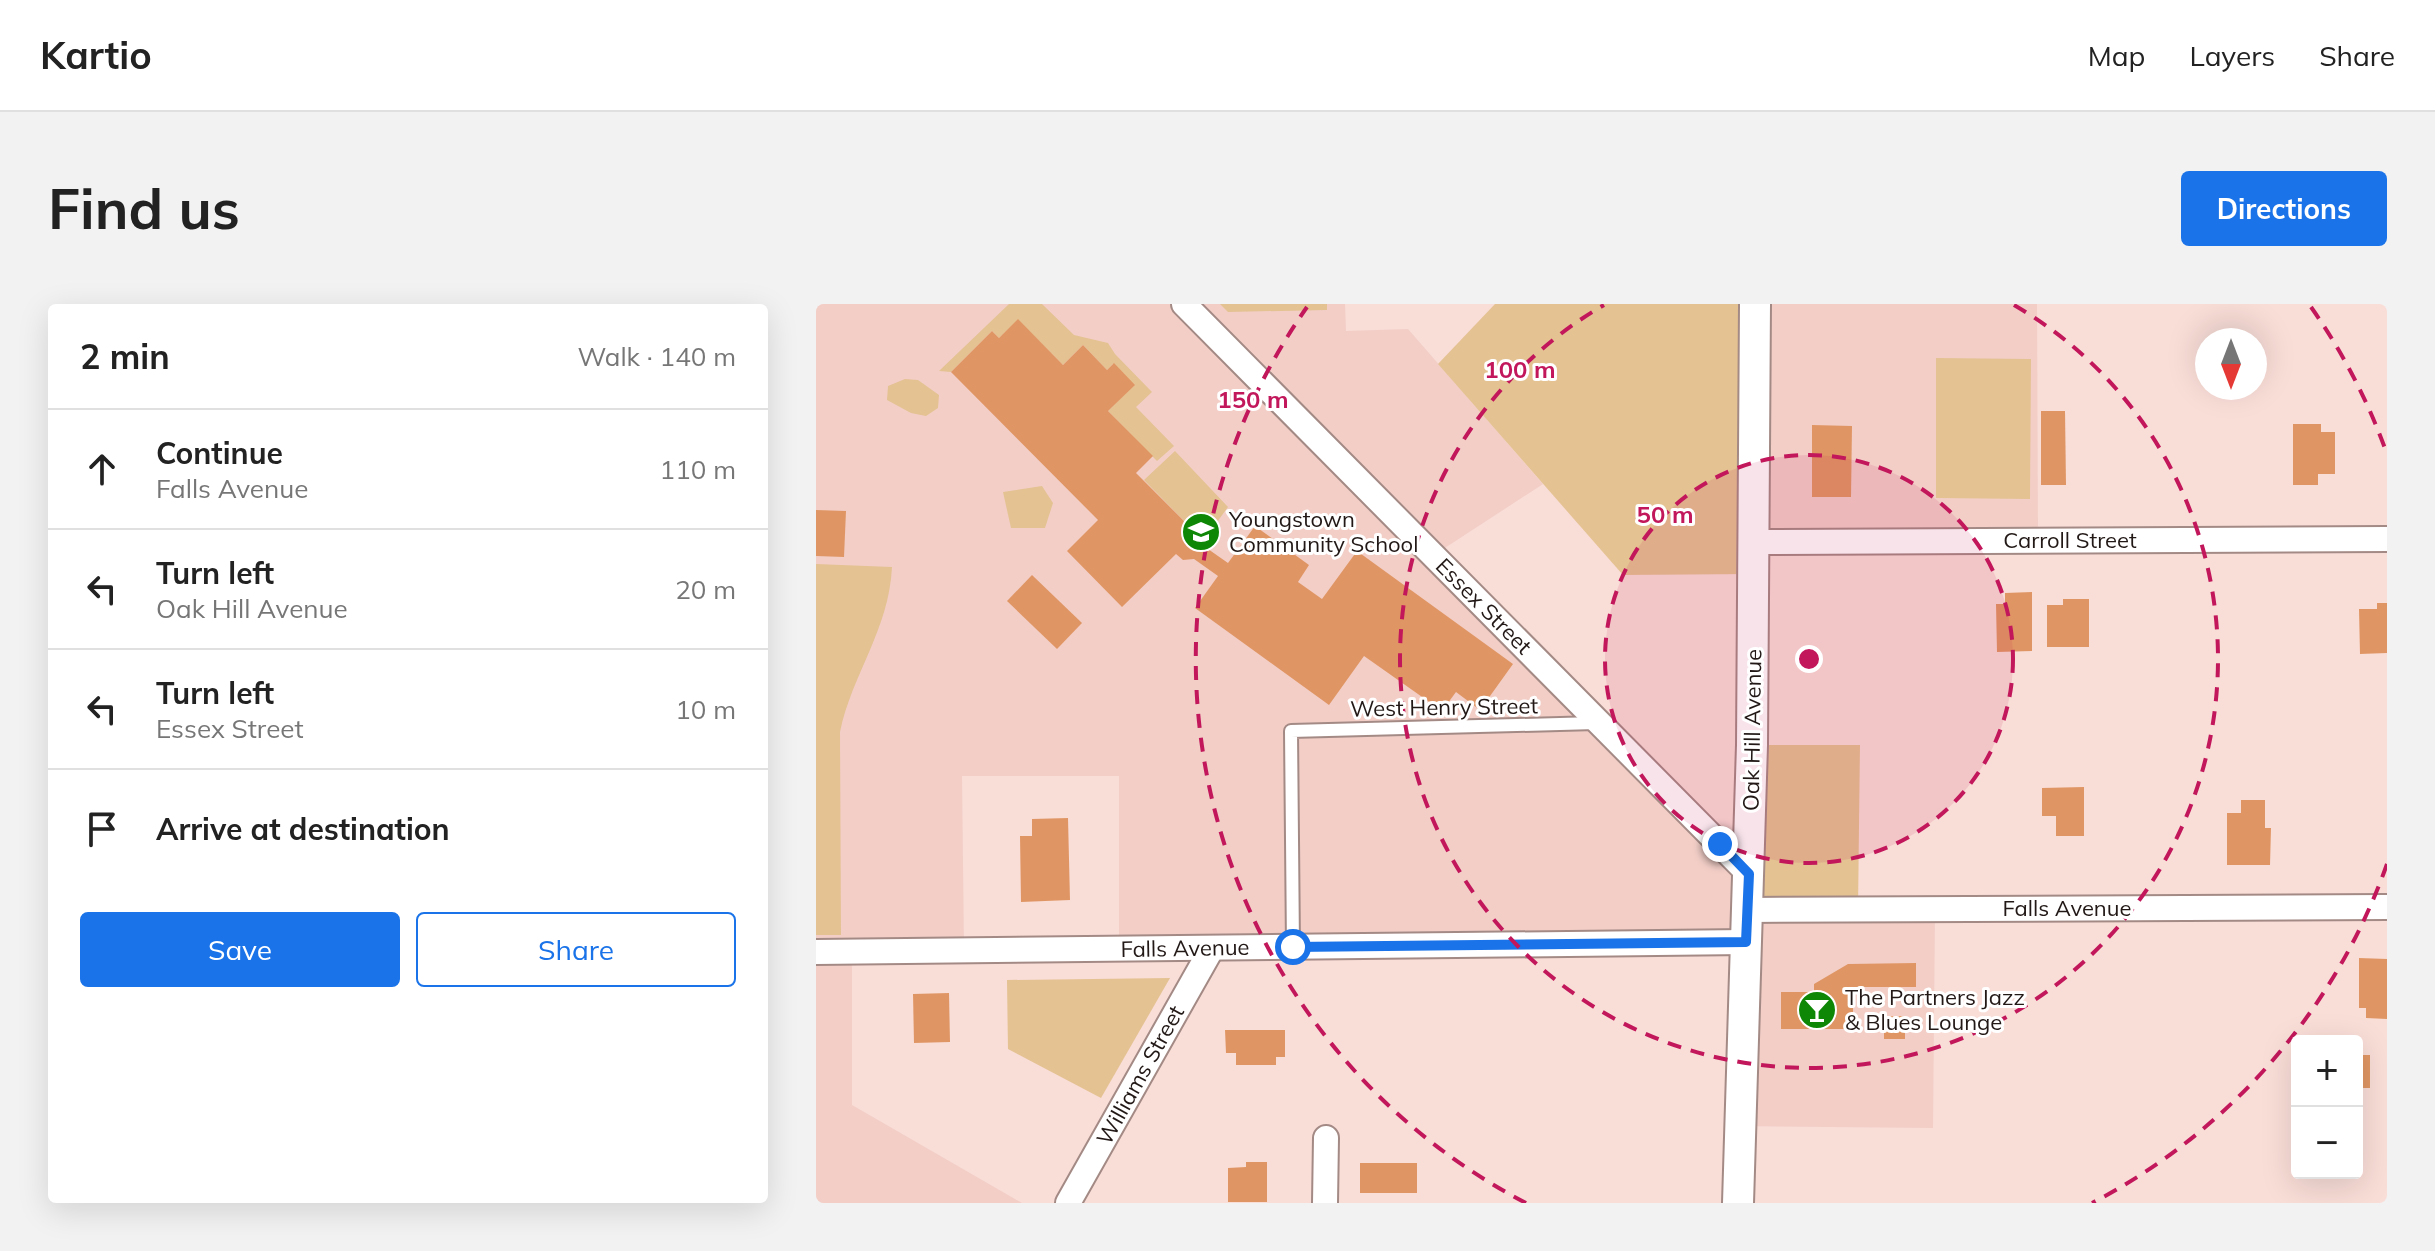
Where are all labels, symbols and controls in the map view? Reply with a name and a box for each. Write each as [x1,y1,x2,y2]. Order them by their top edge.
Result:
text: Kartio [40,31,152,79]
text: Map [2088,38,2145,73]
text: Layers [2189,38,2275,73]
text: Share [2319,38,2395,73]
button: Directions [2181,171,2387,246]
text: Find us [48,173,240,243]
north arrow [2195,328,2267,400]
text: 2 min [80,335,170,378]
text: Walk · 140 m [577,340,736,373]
text: 100 m [1484,354,1556,384]
text: 150 m [1217,384,1289,414]
text: Continue [156,434,283,472]
icon: ahead [80,447,124,491]
text: 110 m [660,453,736,486]
text: Falls Avenue [156,472,308,505]
text: 50 m [1637,499,1693,529]
place label: Youngstown Community School [1228,505,1418,558]
school or university icon: Youngstown Community School [1180,511,1222,553]
street label: Carroll Street [2003,526,2137,554]
street label: Essex Street [1430,552,1538,660]
text: Turn left [156,554,274,592]
icon: left [80,567,124,611]
text: 20 m [675,573,736,606]
text: Oak Hill Avenue [156,592,348,625]
centre of rings [1795,645,1823,673]
street label: Oak Hill Avenue [1737,649,1767,811]
text: Turn left [156,674,274,712]
icon: left [80,687,124,731]
street label: West Henry Street [1350,691,1539,723]
text: 10 m [675,693,736,726]
text: Essex Street [156,712,304,745]
icon: arrive [80,807,124,851]
text: Arrive at destination [156,810,450,848]
route end [1702,826,1738,862]
street label: Falls Avenue [2003,894,2131,922]
button: Save [80,912,400,987]
button: Share [416,912,736,987]
route start [1275,929,1311,965]
street label: Falls Avenue [1120,933,1250,963]
place label: The Partners Jazz & Blues Lounge [1845,983,2025,1036]
bar icon: The Partners Jazz & Blues Lounge [1796,989,1838,1031]
street label: Williams Street [1090,1000,1190,1150]
map controls [2291,1035,2363,1179]
button: + [2291,1035,2363,1107]
button: − [2291,1107,2363,1179]

